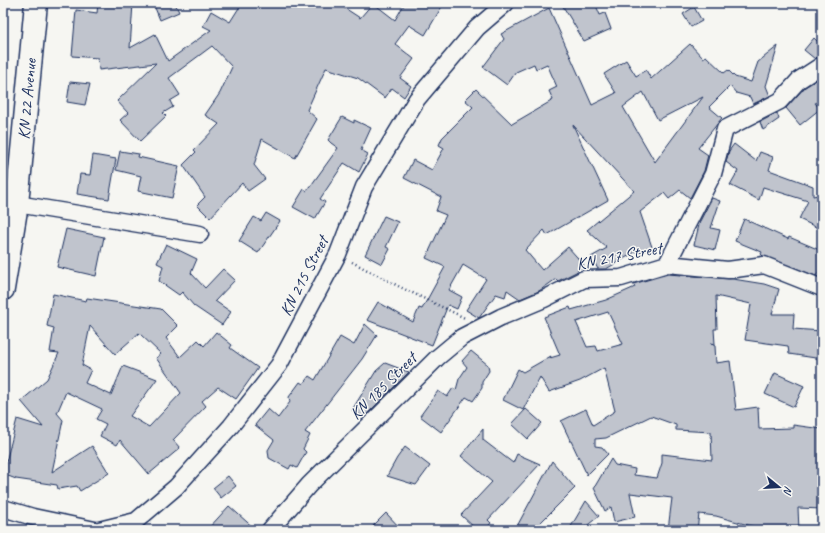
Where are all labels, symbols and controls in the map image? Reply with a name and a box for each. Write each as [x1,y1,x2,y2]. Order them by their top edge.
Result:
street label: KN 22 Avenue [13,56,41,140]
street label: KN 215 Street [275,231,334,319]
street label: KN 217 Street [575,237,666,275]
street label: KN 185 Street [345,346,423,424]
north arrow [759,467,799,507]
text: N [780,485,796,498]

